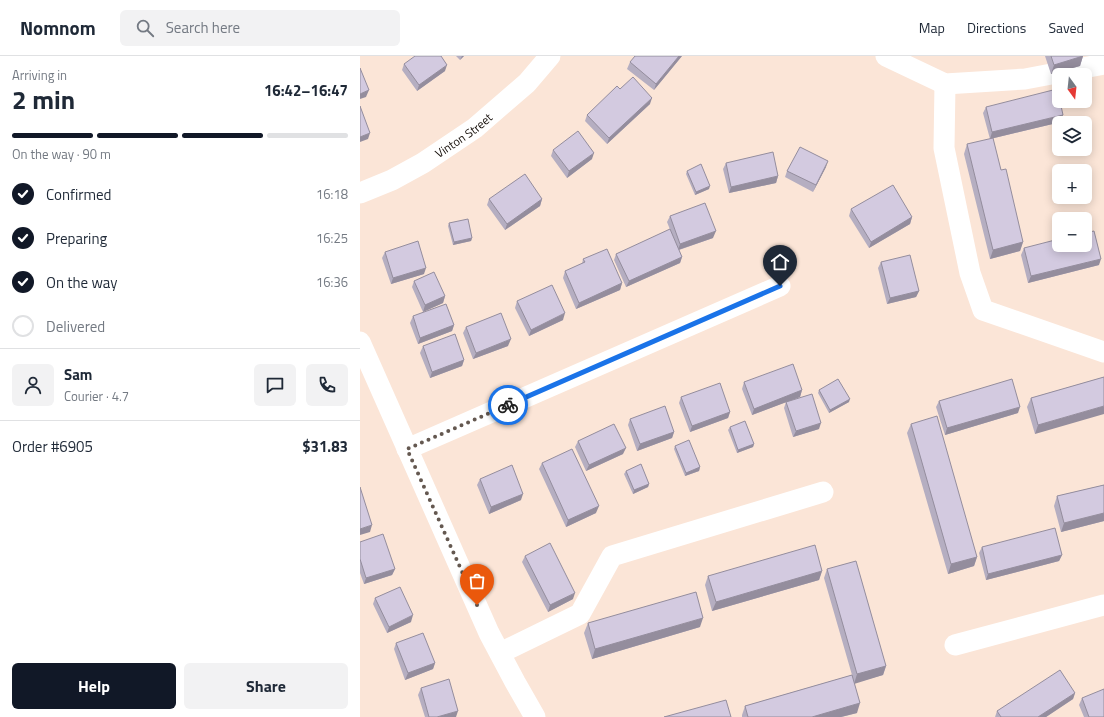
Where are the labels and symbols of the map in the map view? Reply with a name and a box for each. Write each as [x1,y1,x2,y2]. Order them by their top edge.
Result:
north arrow [1052,68,1092,108]
street label: Vinton Street [431,107,497,162]
pin [763,245,797,286]
courier [488,385,528,425]
pin [460,564,494,605]

